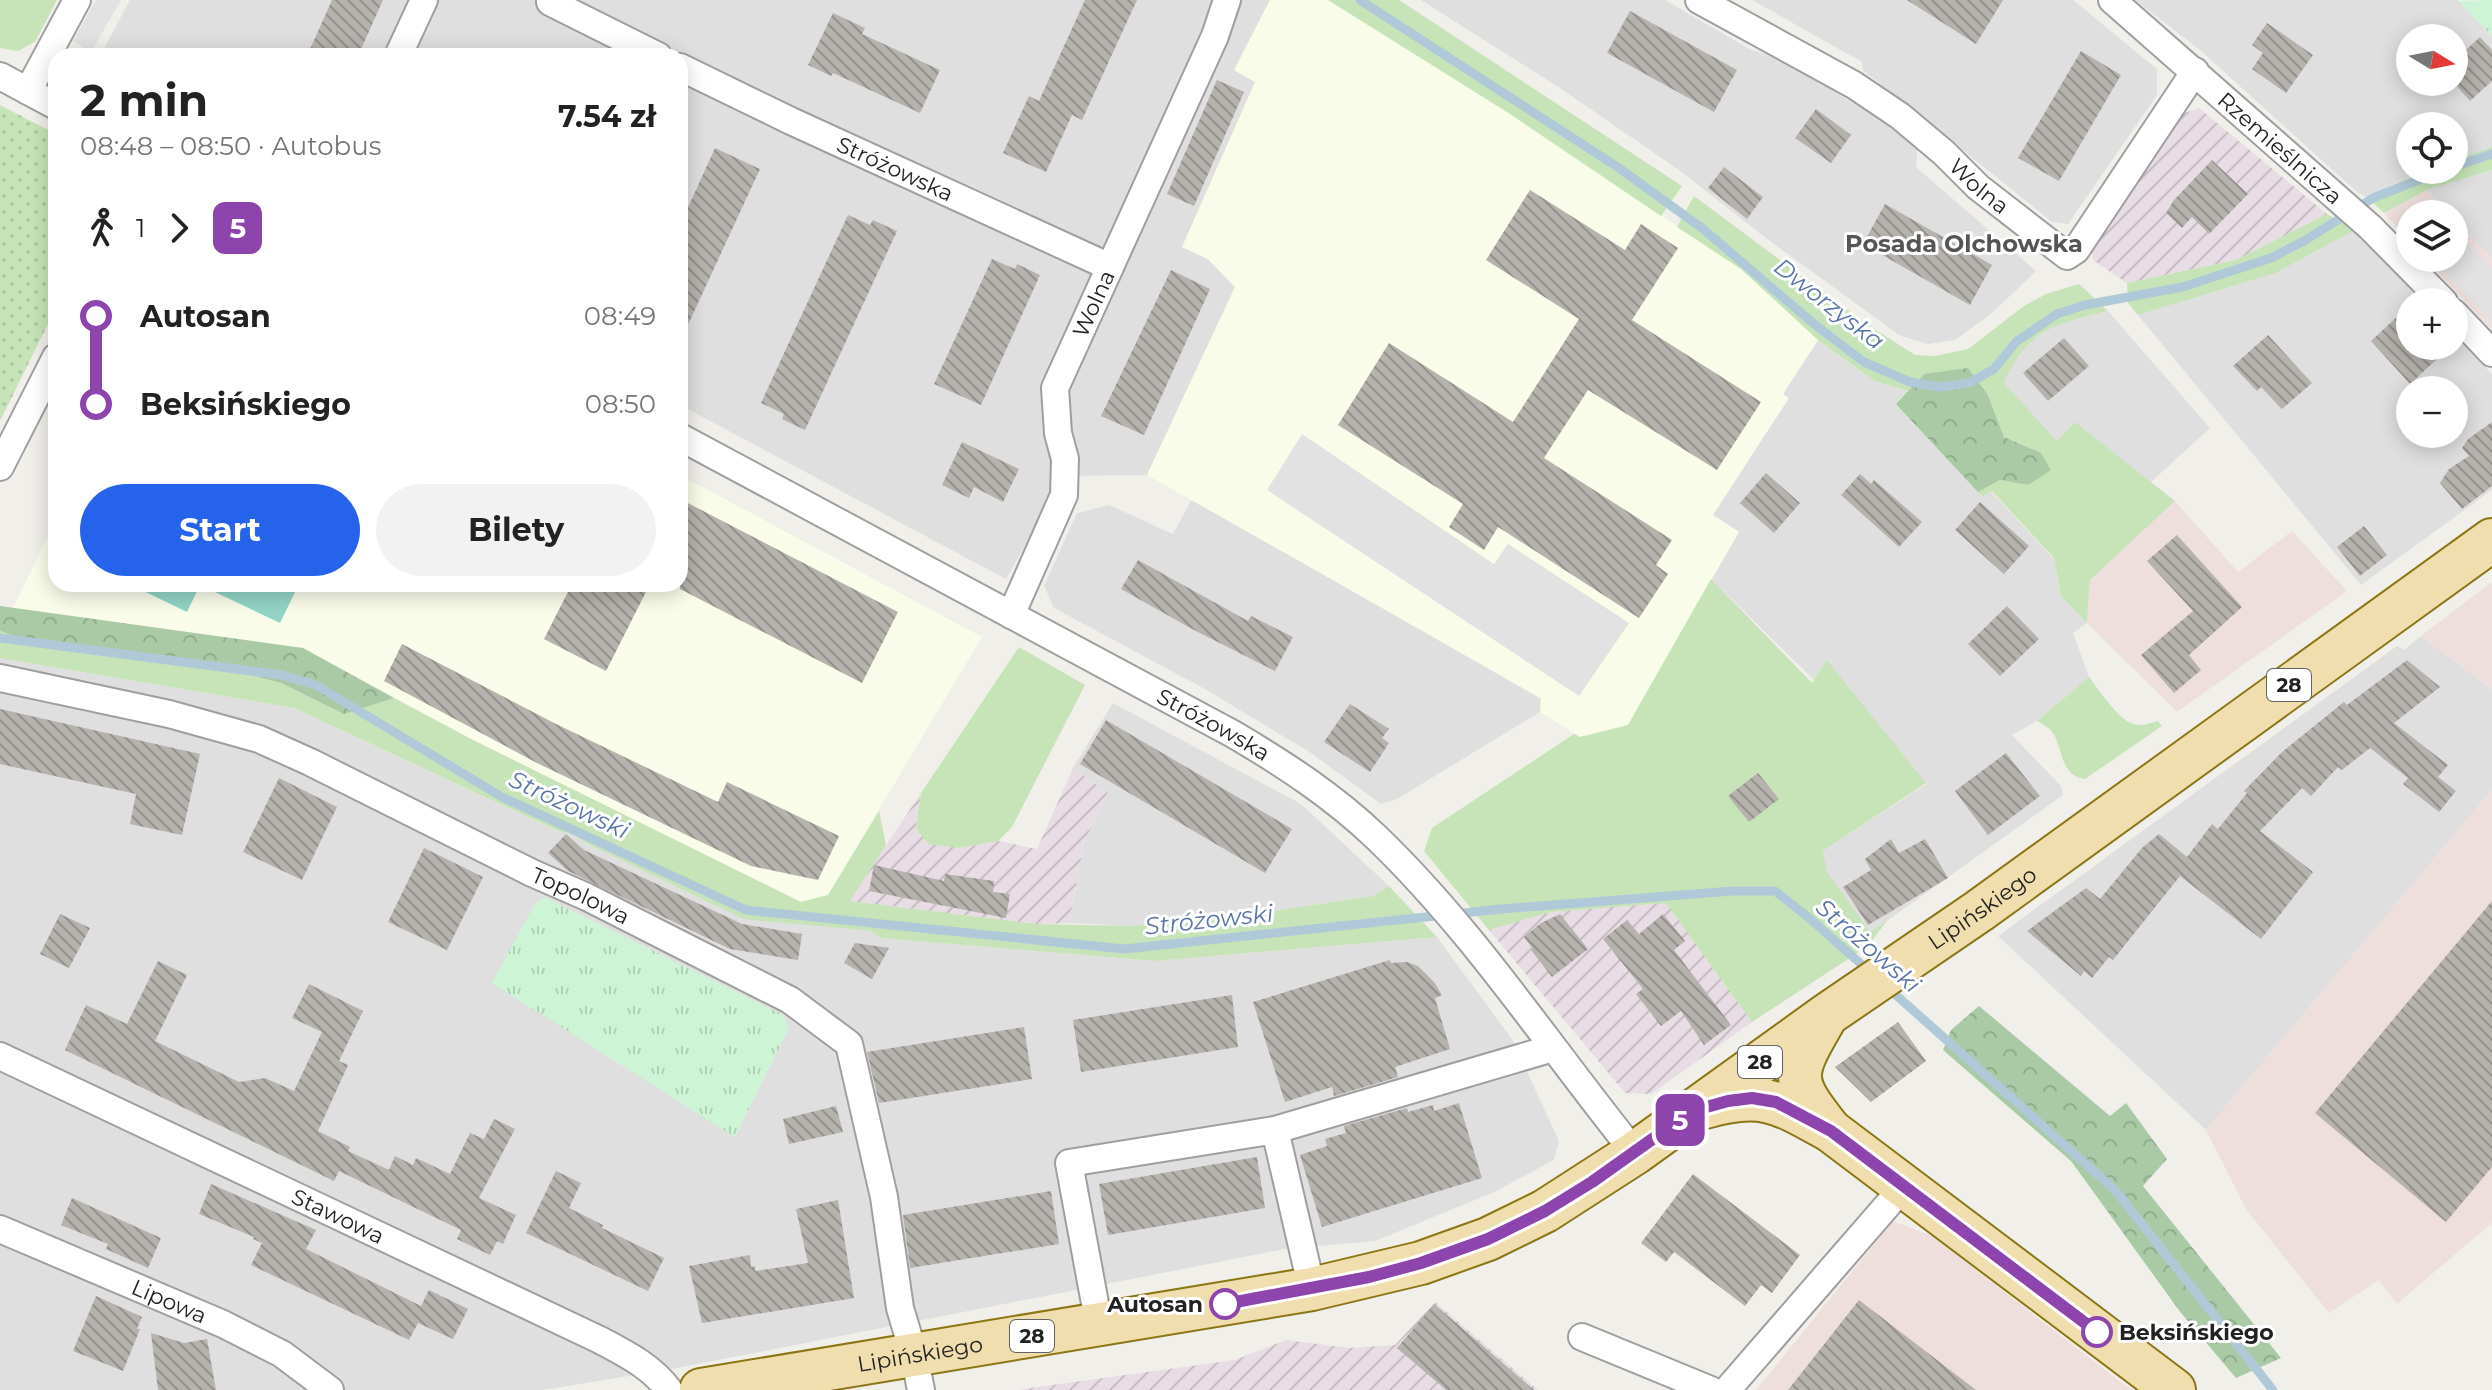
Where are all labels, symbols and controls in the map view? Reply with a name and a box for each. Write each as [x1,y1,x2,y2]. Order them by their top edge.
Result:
north arrow [2396,24,2468,96]
map controls [2396,24,2468,448]
text: 2 min [80,73,208,127]
street label: Rzemieślnicza [2212,86,2348,210]
text: 7.54 zł [558,98,656,135]
button: locate [2396,112,2468,184]
text: 08:48 – 08:50 · Autobus [80,130,381,162]
street label: Stróżowska [832,131,957,207]
street label: Wolna [1943,153,2014,220]
button: layers [2396,200,2468,272]
icon: walk [80,206,124,250]
icon: forward [157,206,201,250]
text: 5 [229,211,246,245]
text: 1 [136,212,145,244]
district label: Posada Olchowska [1845,229,2083,258]
water label: Dworzyska [1768,252,1890,356]
street label: Wolna [1067,266,1121,342]
button: + [2396,288,2468,360]
text: Autosan [140,298,271,335]
text: 08:49 [584,300,656,332]
button: − [2396,376,2468,448]
text: Beksińskiego [140,386,351,423]
text: 08:50 [585,388,656,420]
button: Start [80,484,360,576]
button: Bilety [376,484,656,576]
road number: 28 [2267,669,2311,701]
street label: Stróżowska [1152,683,1275,767]
water label: Stróżowski [505,764,634,845]
street label: Topolowa [527,861,634,930]
street label: Lipińskiego [1923,861,2042,956]
water label: Stróżowski [1810,892,1927,999]
water label: Stróżowski [1143,898,1275,941]
road number: 28 [1738,1046,1782,1078]
line badge: 5 [1654,1094,1706,1146]
text: 5 [1672,1103,1688,1137]
street label: Stawowa [287,1183,388,1250]
street label: Lipowa [127,1274,211,1330]
marker: Autosan [1210,1289,1240,1319]
place label: Autosan [1106,1291,1203,1318]
marker: Beksińskiego [2082,1317,2112,1347]
place label: Beksińskiego [2119,1319,2274,1346]
road number: 28 [1010,1320,1054,1352]
street label: Lipińskiego [855,1331,985,1378]

